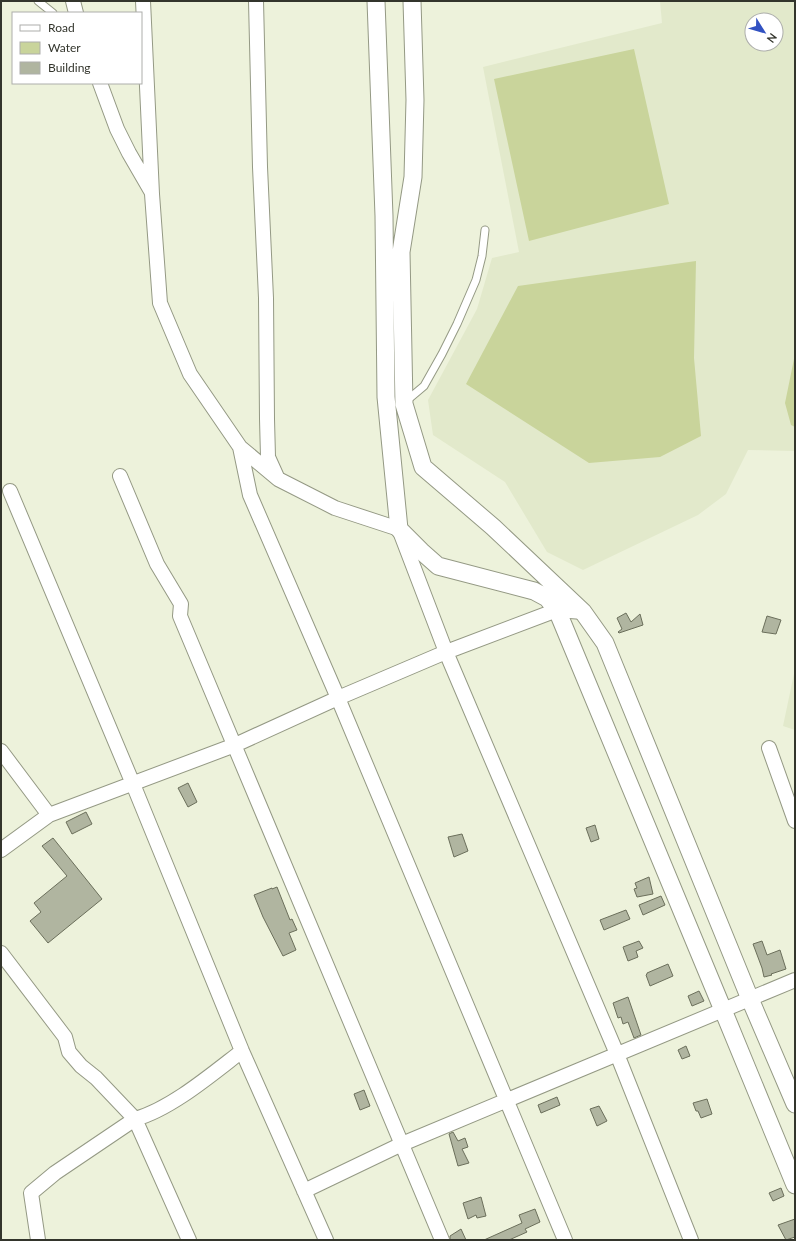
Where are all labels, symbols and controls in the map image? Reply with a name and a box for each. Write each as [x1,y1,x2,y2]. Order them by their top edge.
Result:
legend [12,12,142,84]
north arrow [744,12,784,52]
text: Road [48,20,75,35]
text: N [765,31,780,46]
text: Water [48,40,81,55]
text: Building [48,60,91,75]

